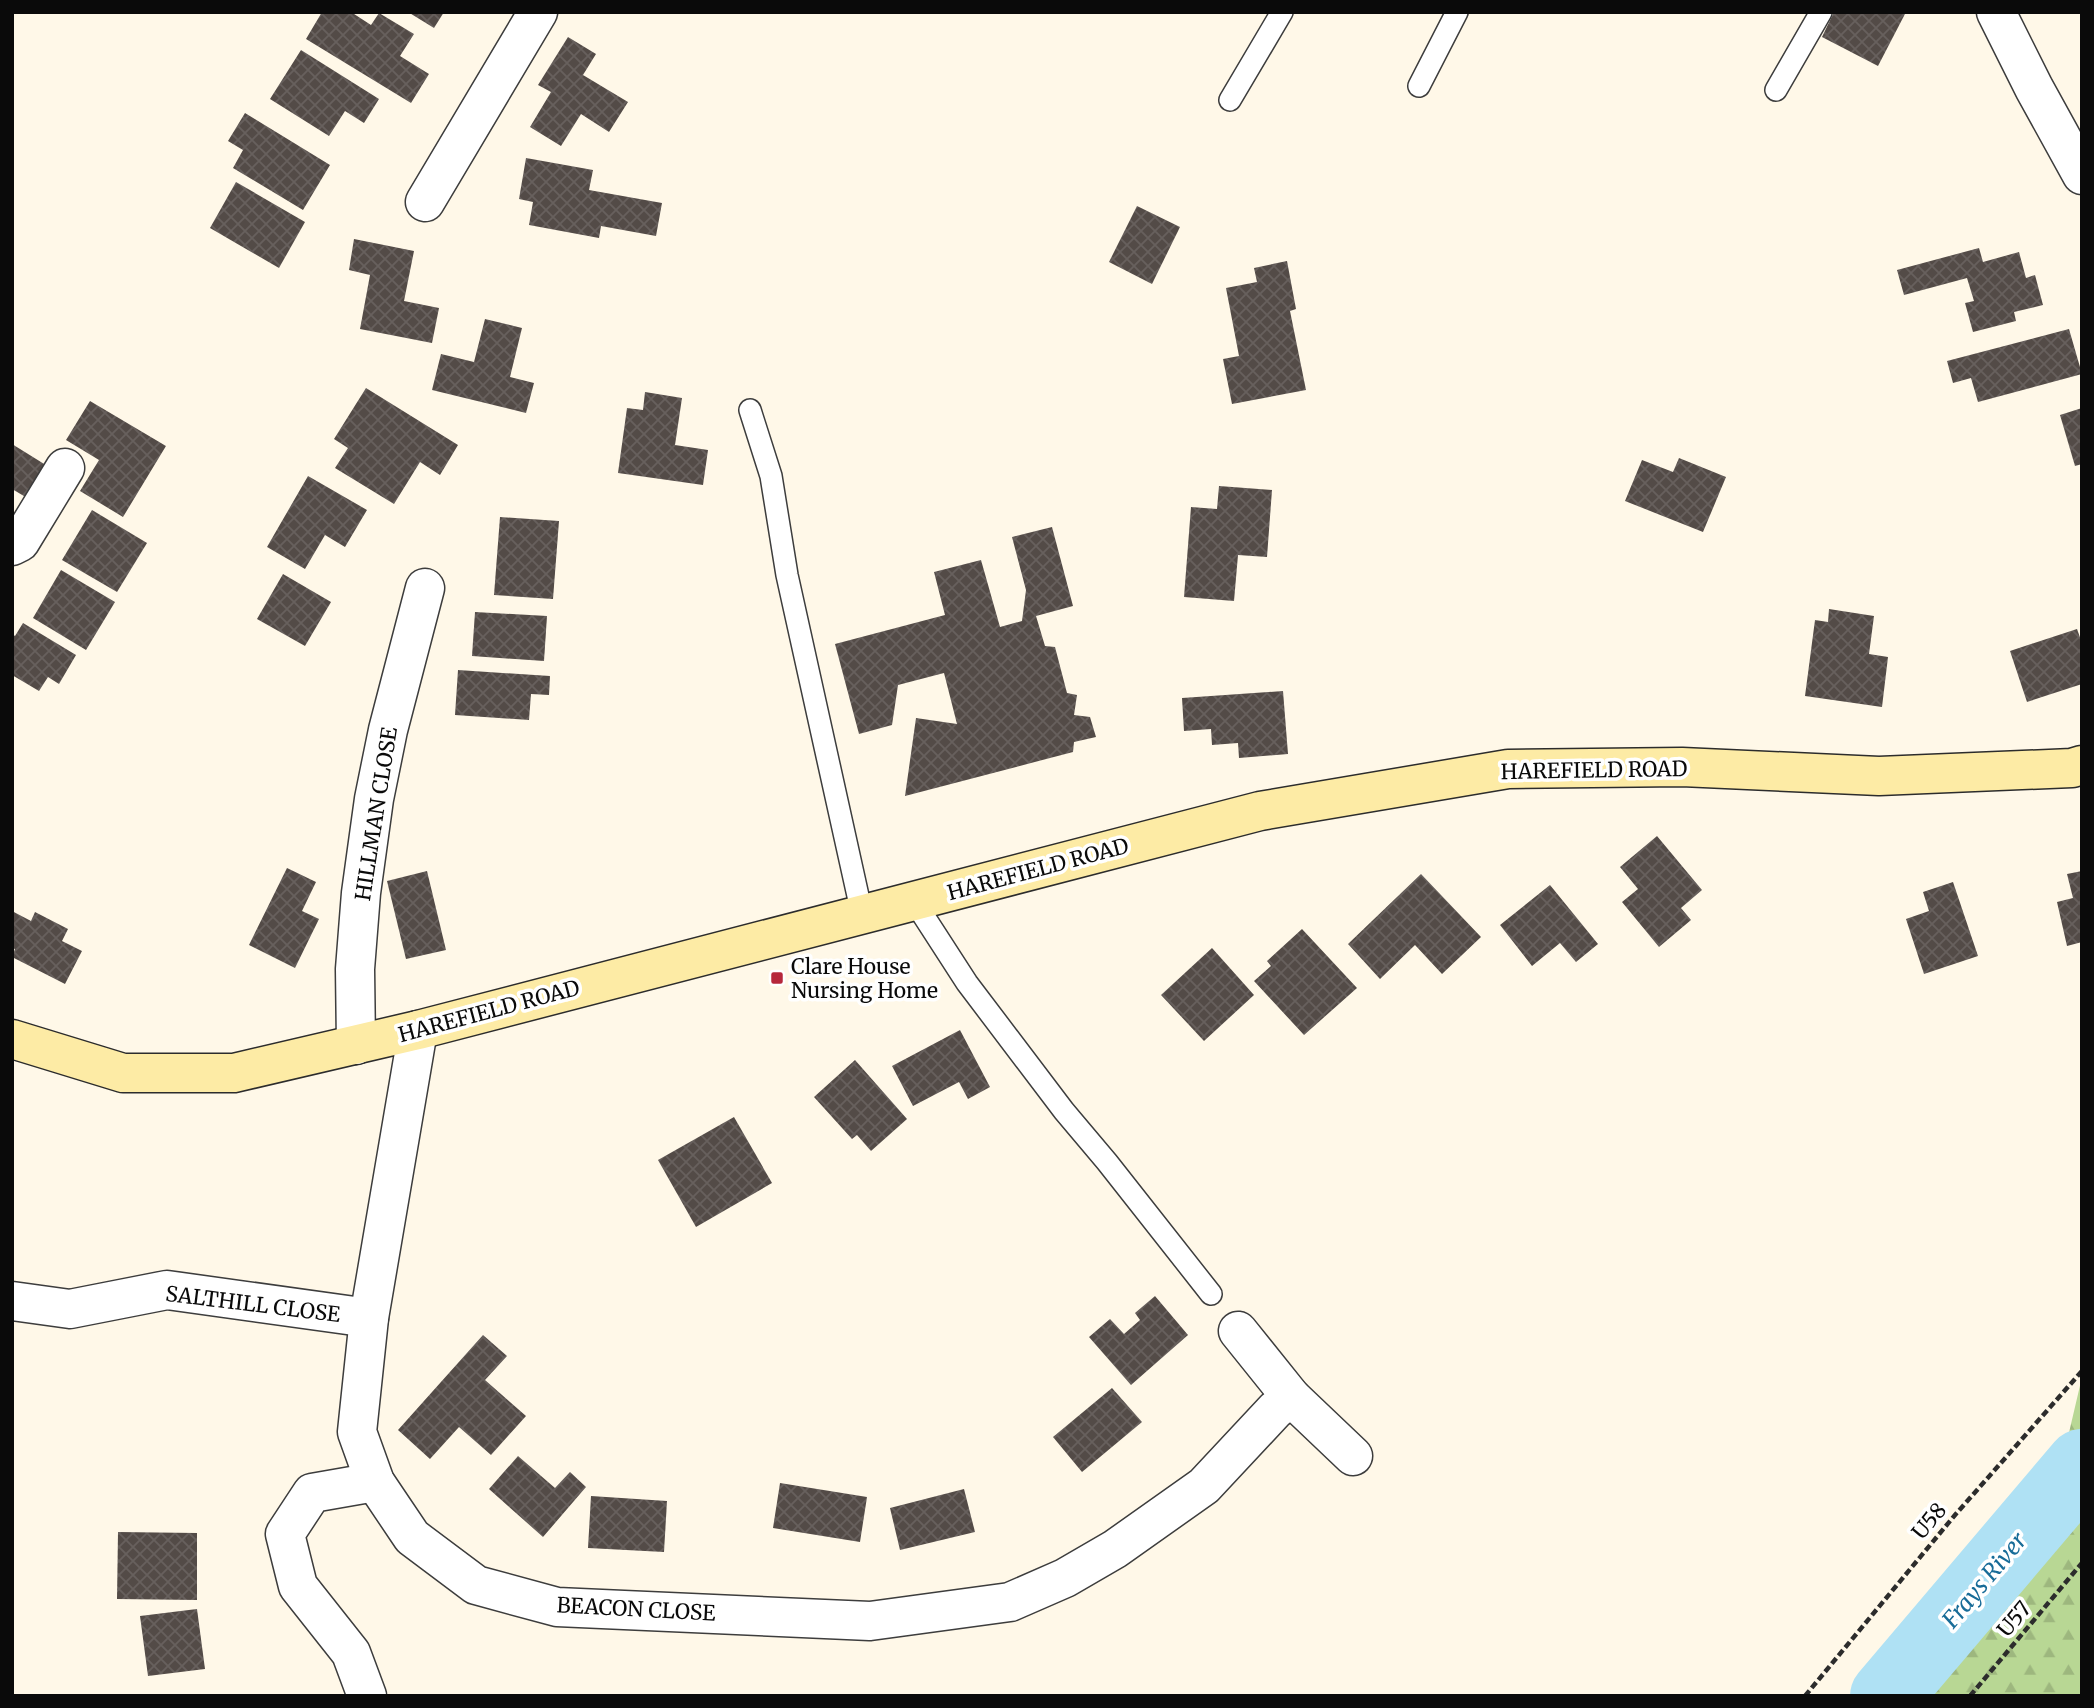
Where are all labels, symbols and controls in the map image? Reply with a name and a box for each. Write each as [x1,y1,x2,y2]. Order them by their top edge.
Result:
street label: HILLMAN CLOSE [349,725,403,903]
street label: HAREFIELD ROAD [1500,755,1688,785]
street label: HAREFIELD ROAD [944,832,1132,906]
place label: Clare House Nursing Home [791,953,938,1004]
marker: Clare House Nursing Home [769,970,785,986]
street label: HAREFIELD ROAD [395,974,583,1048]
street label: SALTHILL CLOSE [164,1280,343,1328]
street label: U58 [1906,1497,1952,1545]
water label: Frays River [1935,1526,2033,1634]
street label: BEACON CLOSE [556,1591,717,1627]
street label: U57 [1991,1596,2037,1642]

